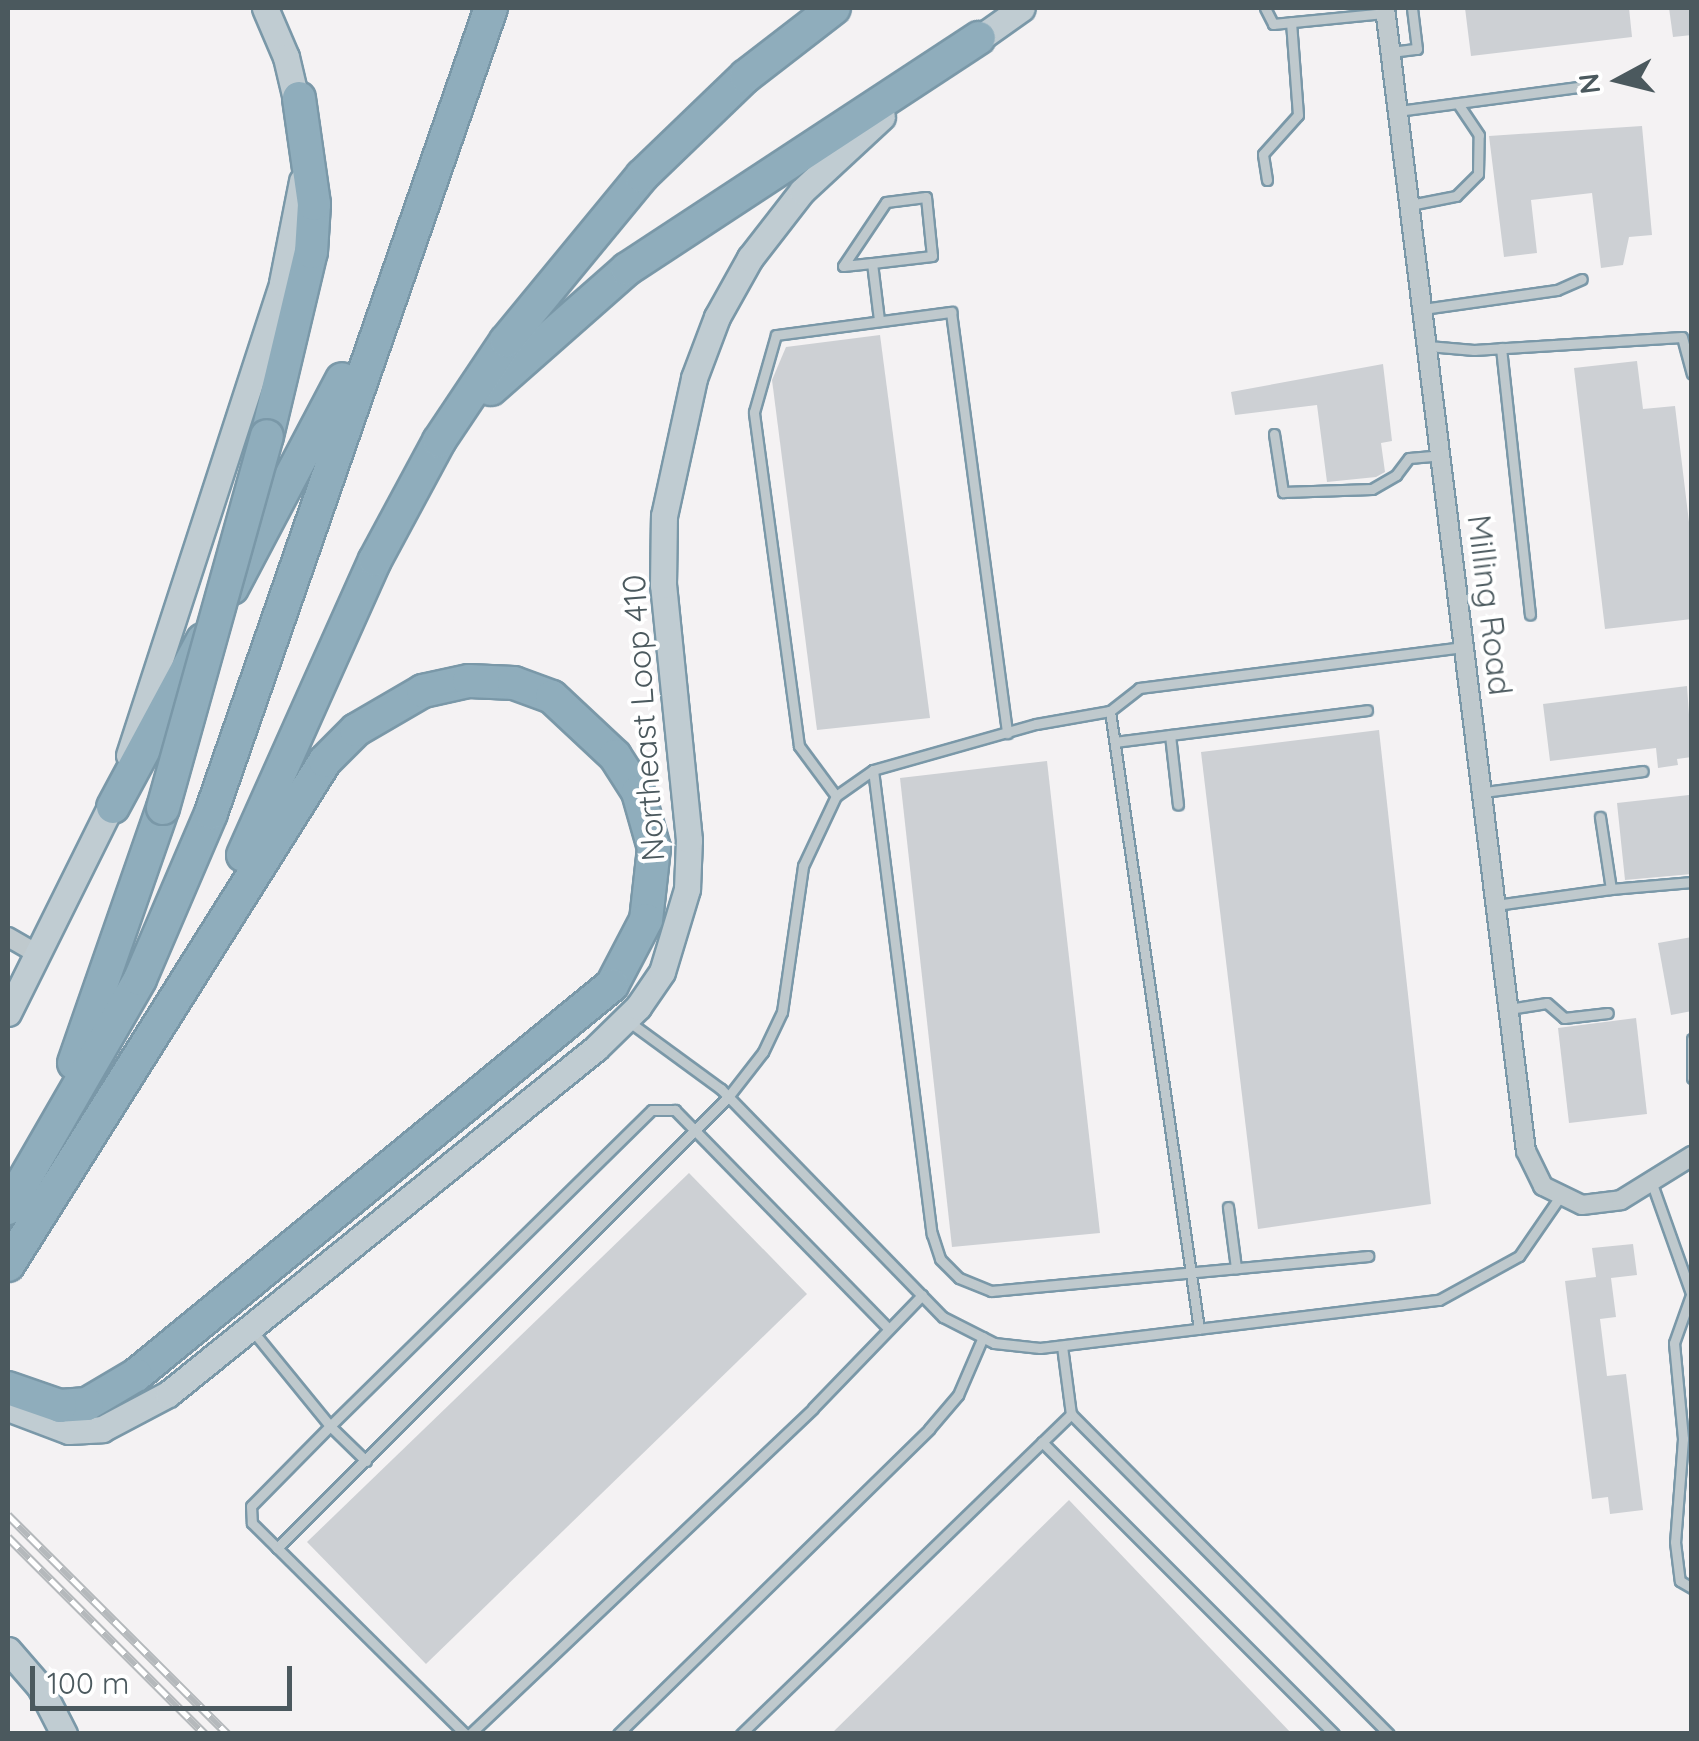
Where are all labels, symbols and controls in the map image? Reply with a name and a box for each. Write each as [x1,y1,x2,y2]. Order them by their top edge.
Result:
north arrow [1569,30,1669,130]
text: N [1570,71,1607,96]
street label: Milling Road [1460,513,1520,697]
street label: Northeast Loop 410 [614,573,672,863]
scale bar [35,1646,298,1708]
text: 100 m [47,1664,129,1702]

